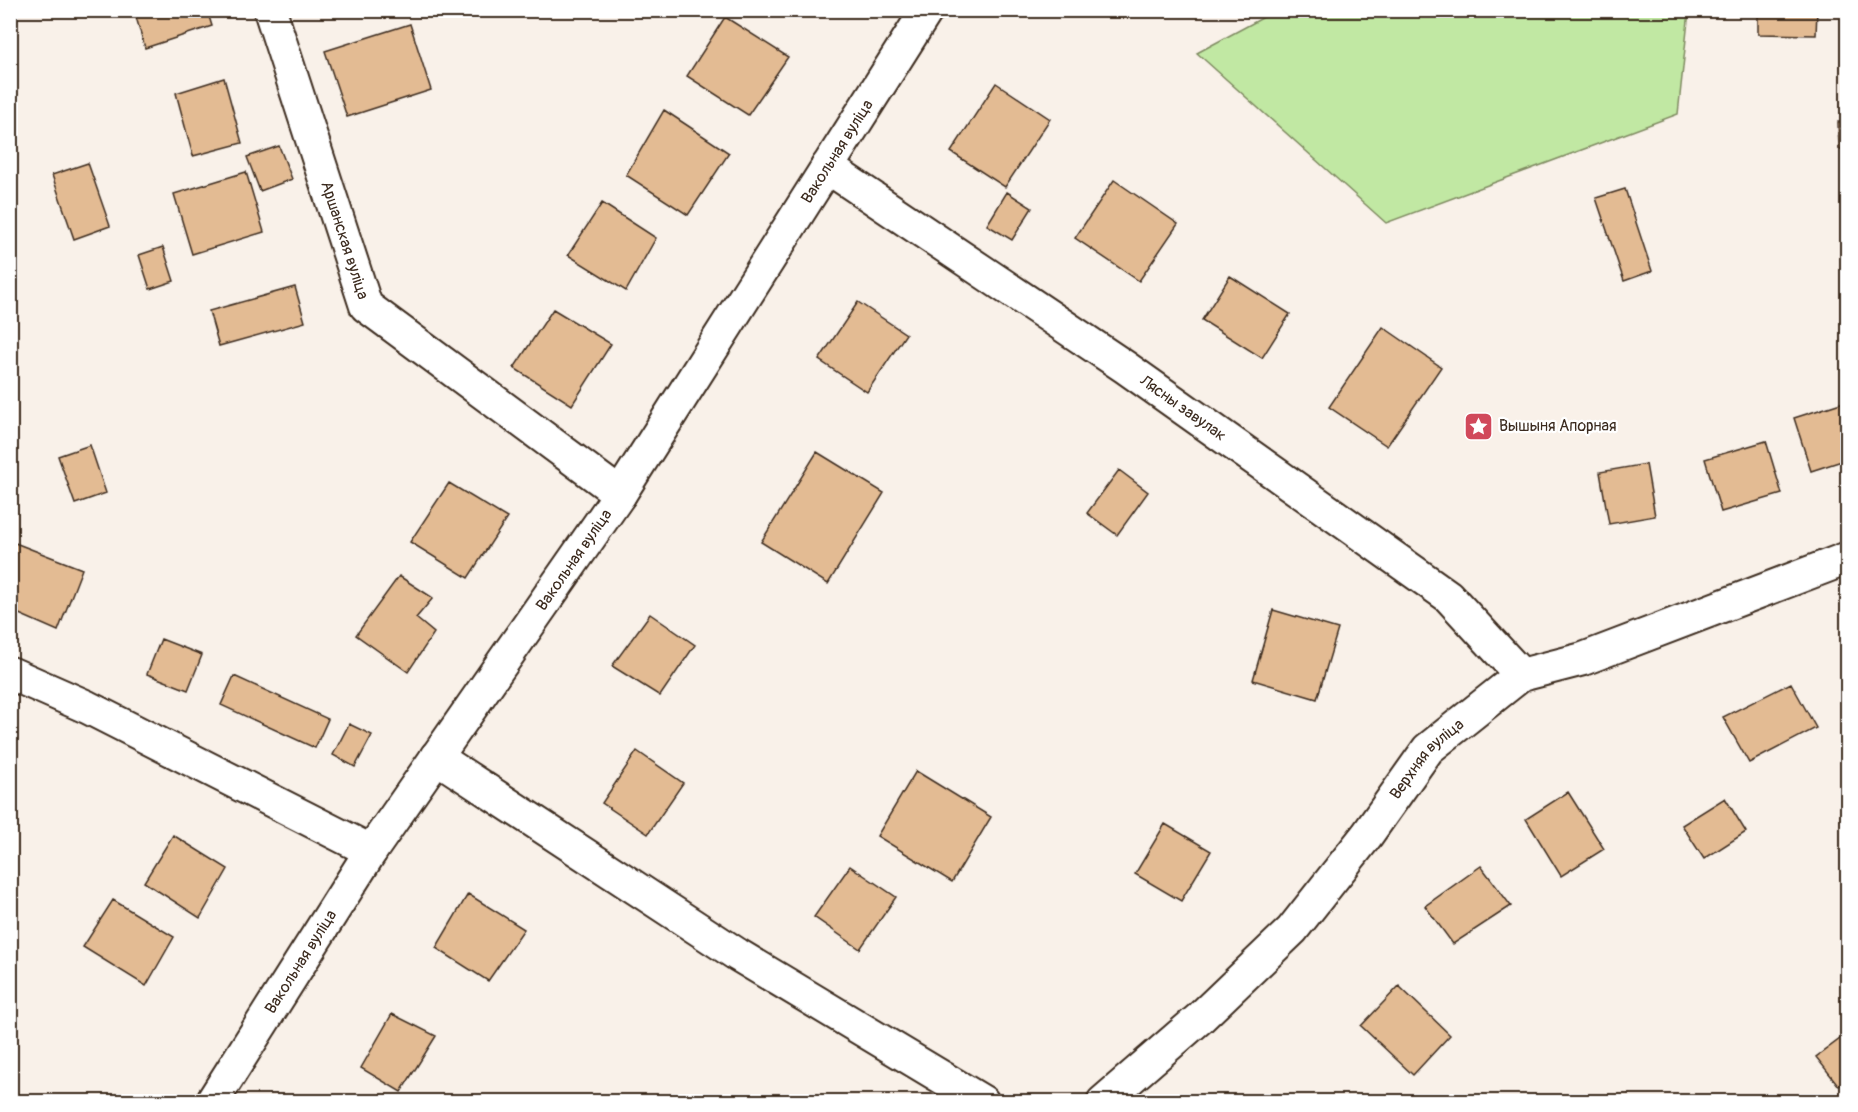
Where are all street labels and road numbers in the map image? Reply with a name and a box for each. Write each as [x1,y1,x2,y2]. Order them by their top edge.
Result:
street label: Вакольная вуліца [797,96,878,207]
street label: Аршанская вуліца [316,179,373,302]
street label: Лясны завулак [1135,370,1230,446]
street label: Вакольная вуліца [532,505,616,615]
street label: Верхняя вуліца [1385,714,1468,803]
street label: Вакольная вуліца [261,906,341,1017]

